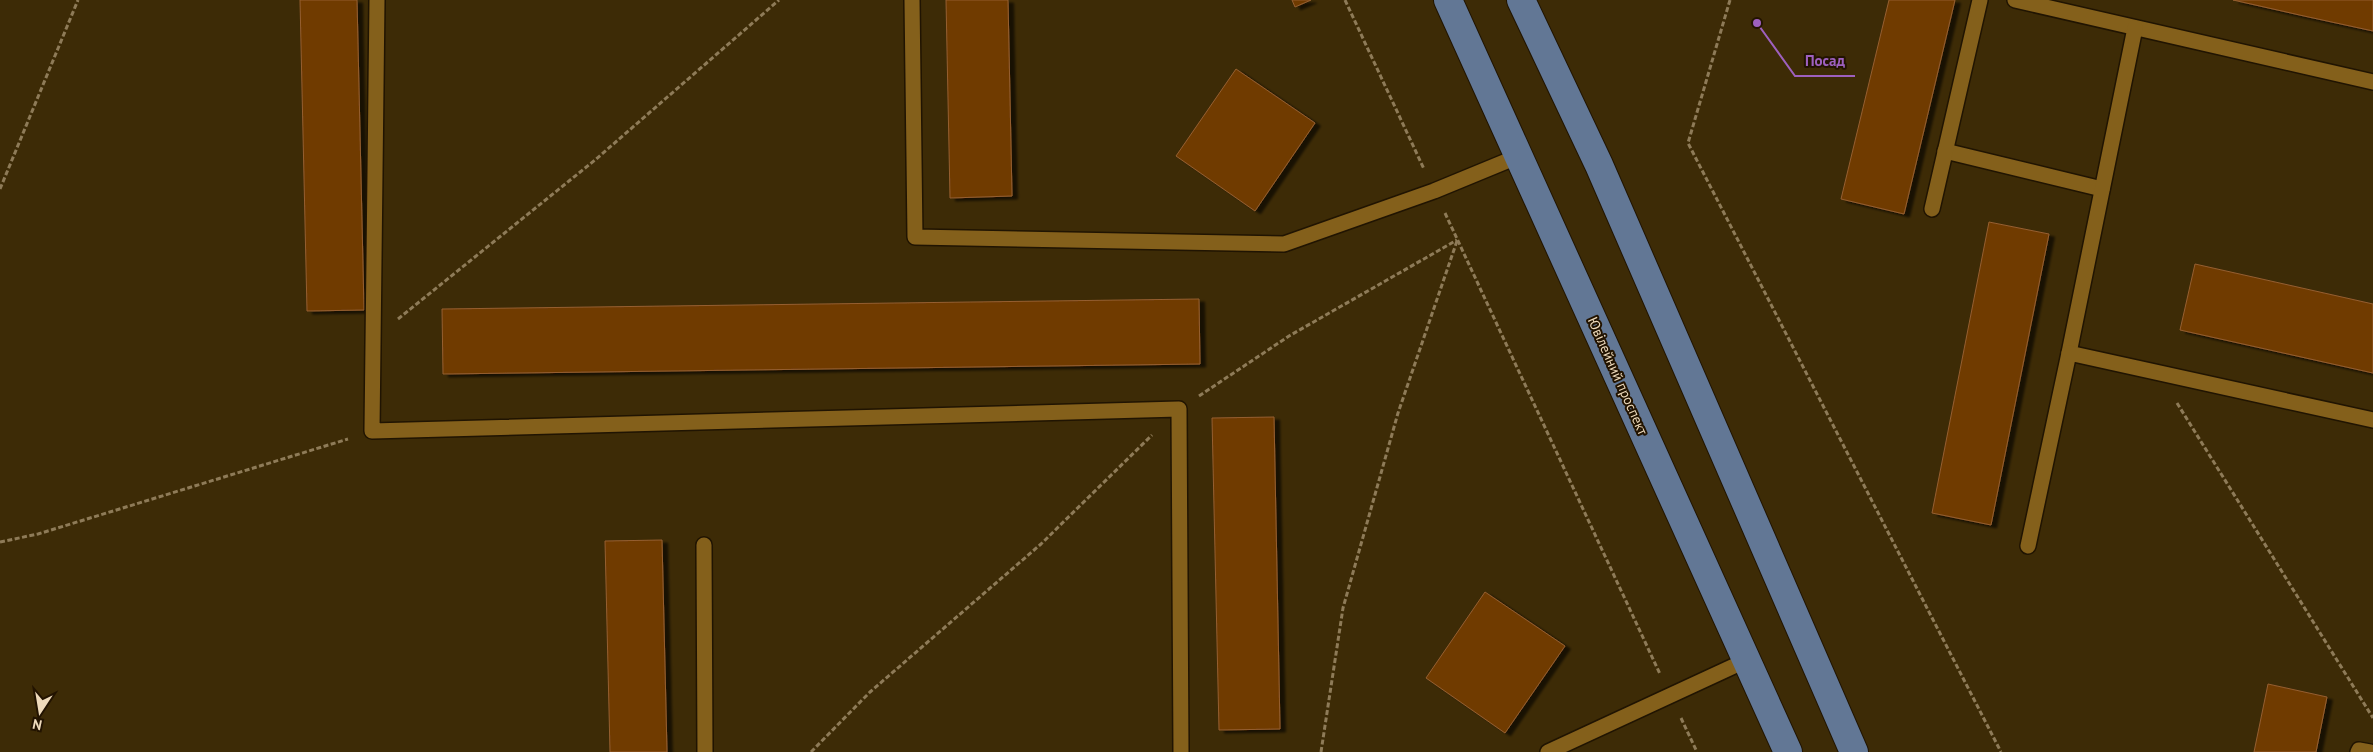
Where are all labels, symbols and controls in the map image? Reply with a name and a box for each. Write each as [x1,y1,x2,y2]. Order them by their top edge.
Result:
callout: Посад [1795,46,1855,76]
text: Посад [1805,51,1846,70]
street label: Ювілейний проспект [1584,314,1652,438]
north arrow [15,687,65,737]
text: N [31,715,44,734]

